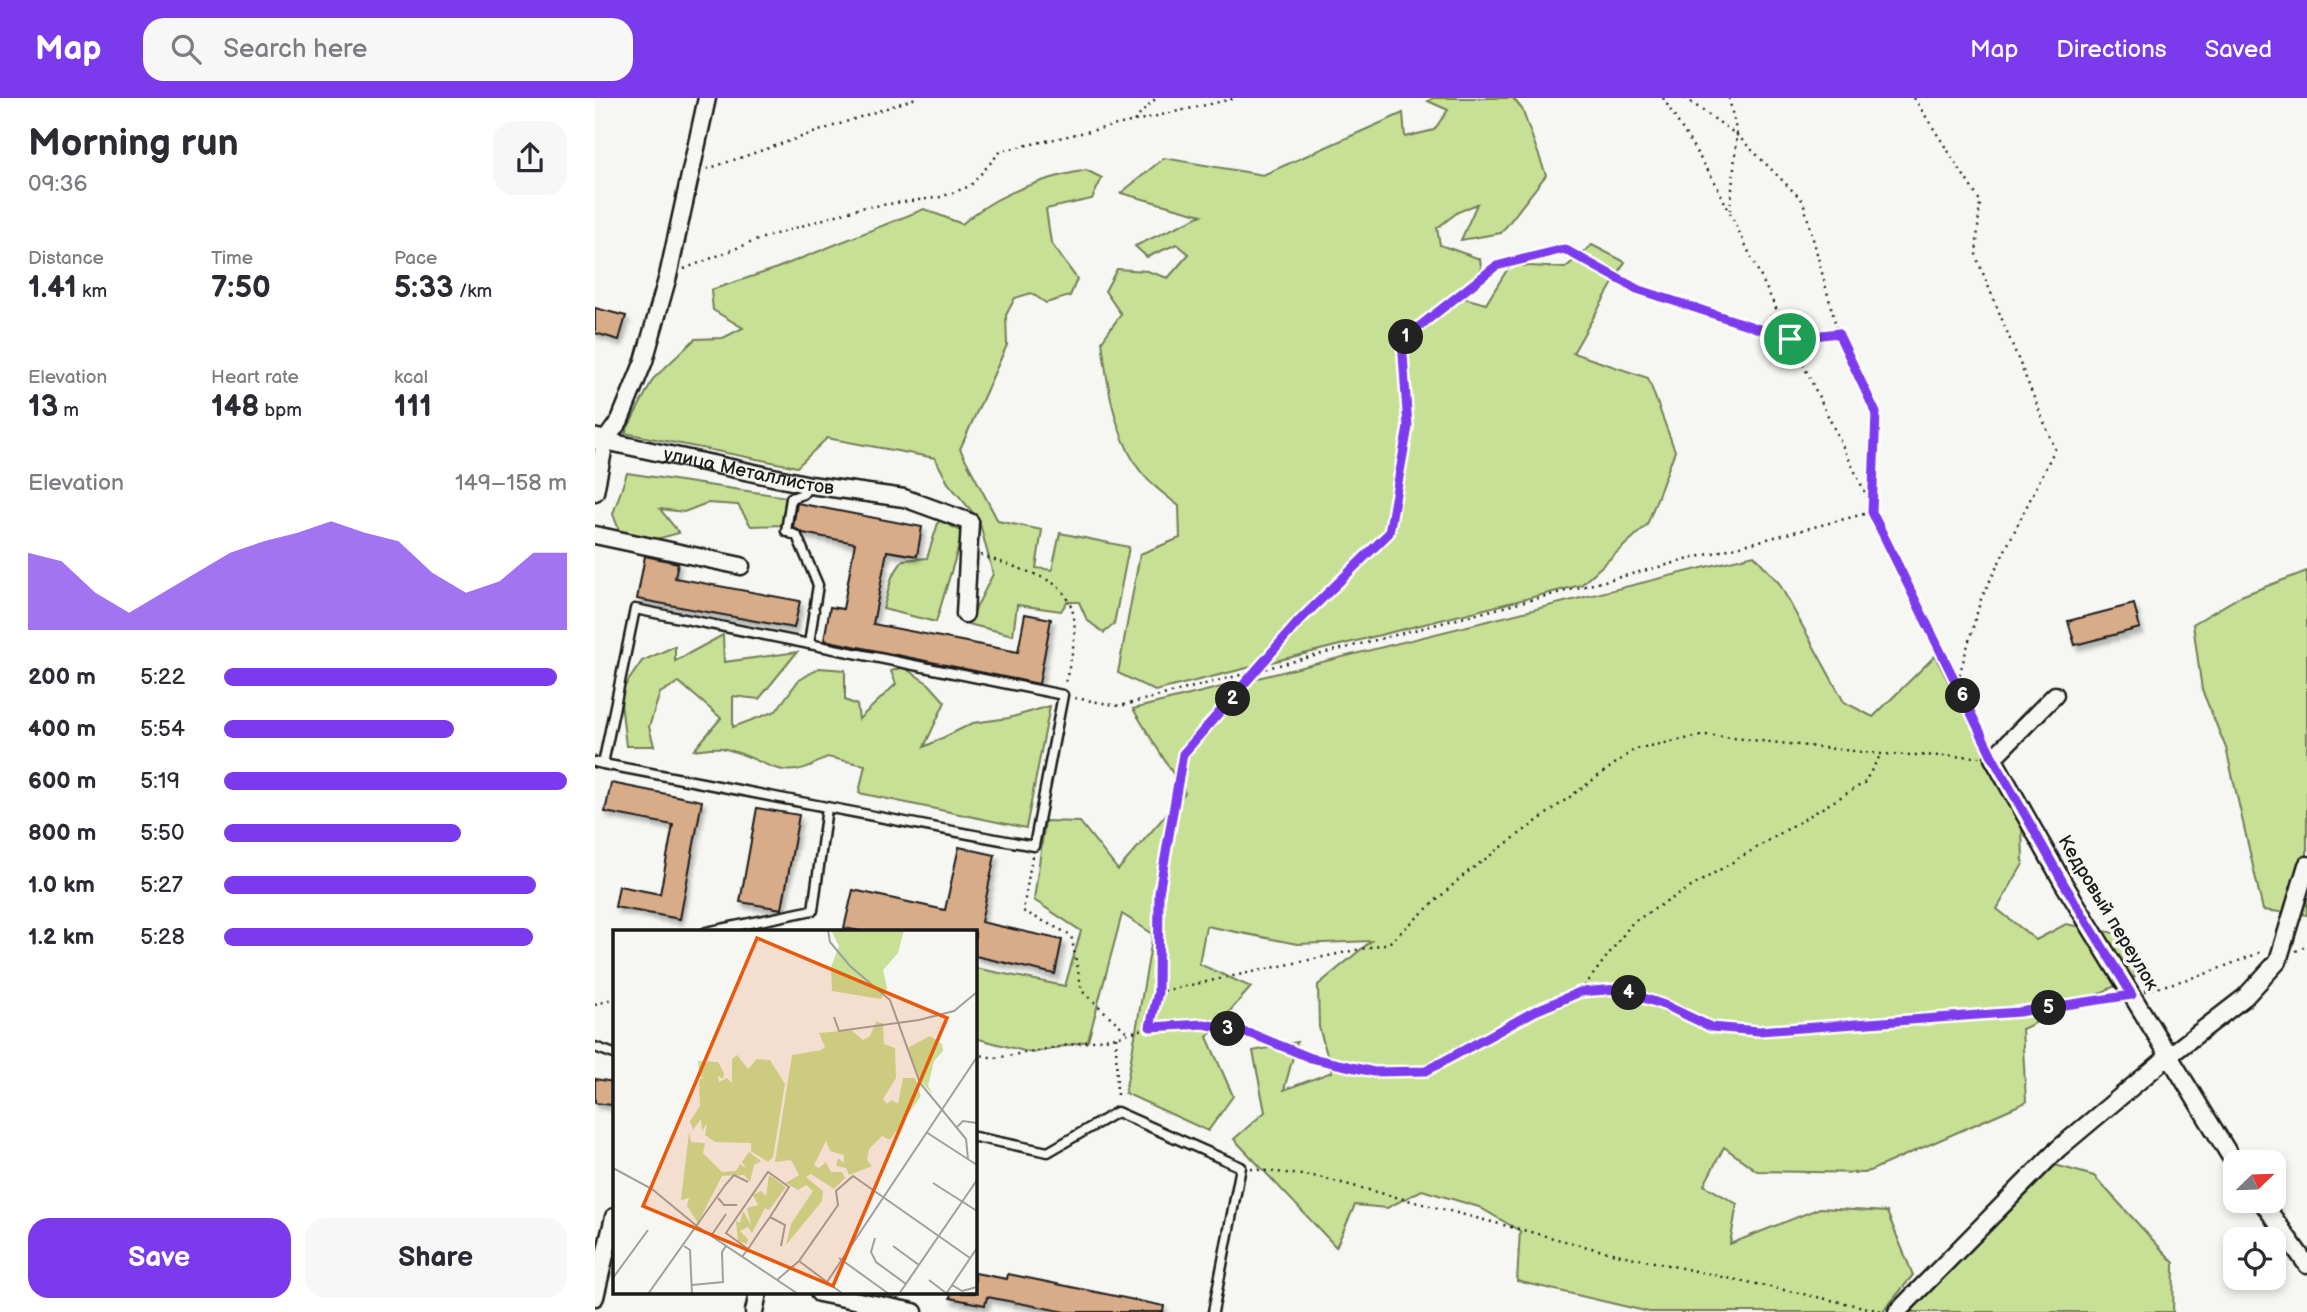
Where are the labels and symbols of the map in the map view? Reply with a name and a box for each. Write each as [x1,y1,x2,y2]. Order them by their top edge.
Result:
pin [1760,309,1820,369]
pin: 1 [1389,320,1423,354]
street label: улица Металлистов [661,442,836,500]
pin: 6 [1945,678,1981,714]
pin: 2 [1215,682,1251,716]
street label: Кедровый переулок [2053,831,2163,995]
inset map [613,930,977,1294]
pin: 4 [1611,976,1647,1010]
pin: 5 [2031,990,2067,1026]
pin: 3 [1211,1012,1245,1046]
north arrow [2223,1150,2285,1213]

